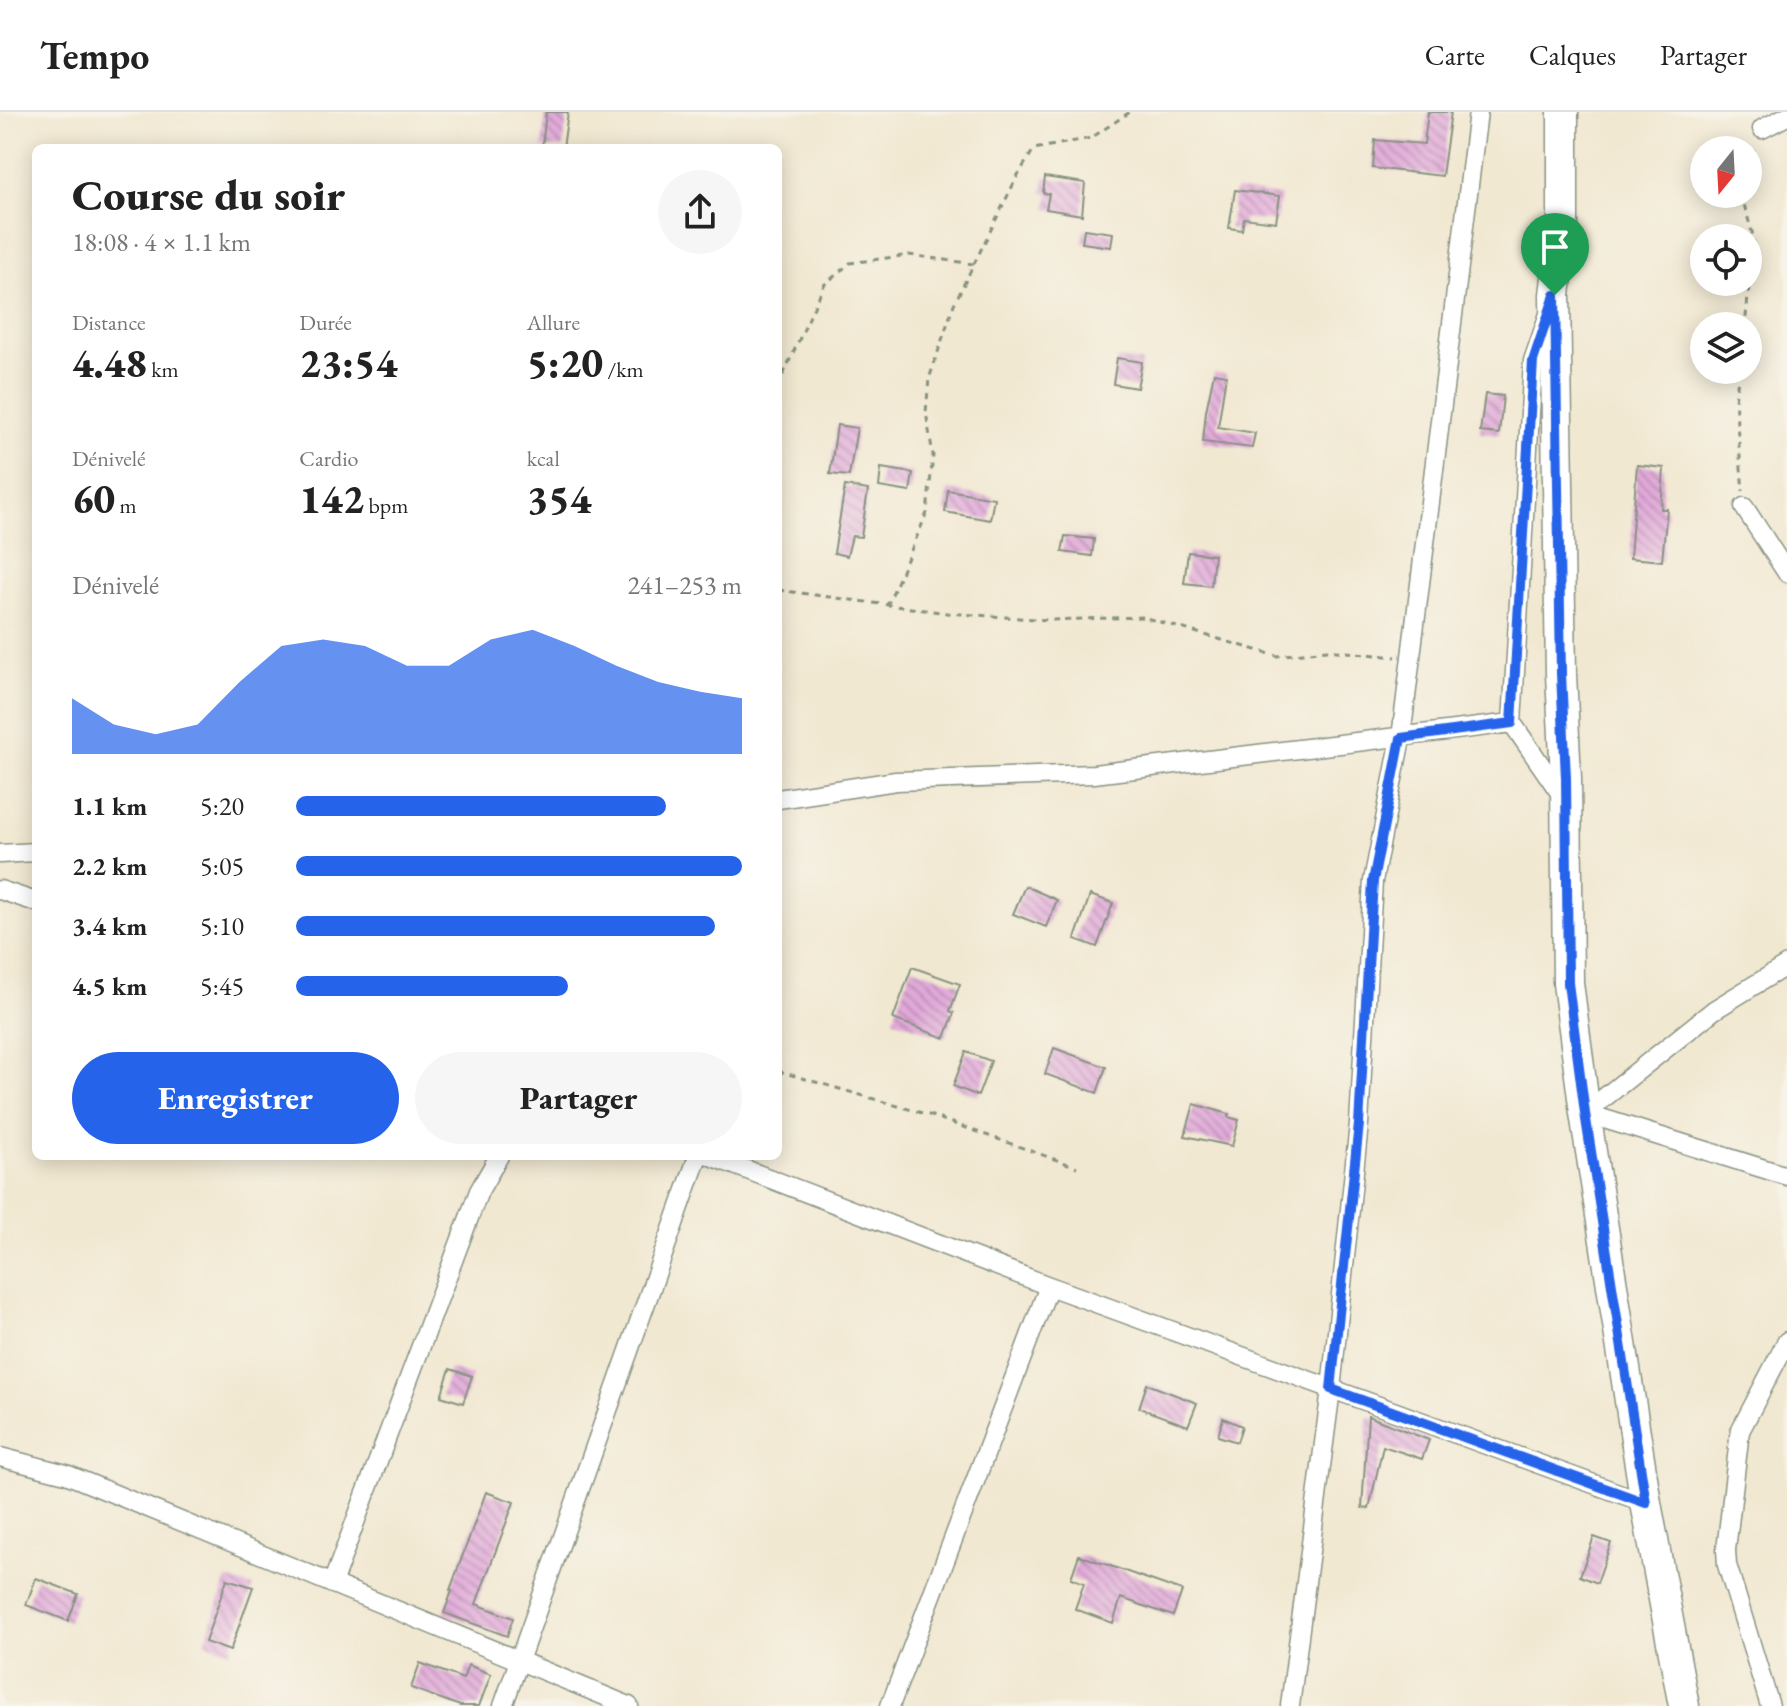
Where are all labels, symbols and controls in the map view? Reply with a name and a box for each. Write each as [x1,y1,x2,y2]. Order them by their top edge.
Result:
text: Tempo [40,31,149,80]
text: Carte [1425,37,1485,73]
text: Calques [1529,37,1616,73]
text: Partager [1660,37,1747,73]
north arrow [1690,136,1762,208]
map controls [1690,136,1762,384]
text: Course du soir [72,166,345,223]
button: share [658,170,742,254]
pin [1521,213,1589,295]
button: locate [1690,224,1762,296]
text: 18:08 · 4 × 1.1 km [72,225,251,259]
icon: arrive [1533,225,1577,269]
text: Distance [72,308,145,337]
text: Durée [299,308,352,337]
text: Allure [527,308,580,337]
button: layers [1690,312,1762,384]
text: 4.48 [72,337,147,389]
text: 23:54 [299,337,397,389]
text: 5:20 [527,337,603,389]
text: km [147,355,179,384]
text: /km [603,355,644,384]
text: Dénivelé [72,444,146,473]
text: Cardio [299,444,359,473]
text: kcal [527,444,560,473]
text: 60 [72,473,115,525]
text: 142 [299,473,364,525]
text: 354 [527,473,591,525]
text: m [115,491,137,520]
text: bpm [364,491,408,520]
text: Dénivelé [72,568,159,602]
text: 241–253 m [627,568,742,602]
text: 1.1 km [72,789,147,823]
text: 5:20 [200,789,244,823]
text: 2.2 km [72,849,147,883]
text: 5:05 [200,849,244,883]
text: 3.4 km [72,909,147,943]
text: 5:10 [200,909,244,943]
text: 4.5 km [72,969,147,1003]
text: 5:45 [200,969,244,1003]
button: Enregistrer [72,1052,399,1144]
button: Partager [415,1052,742,1144]

